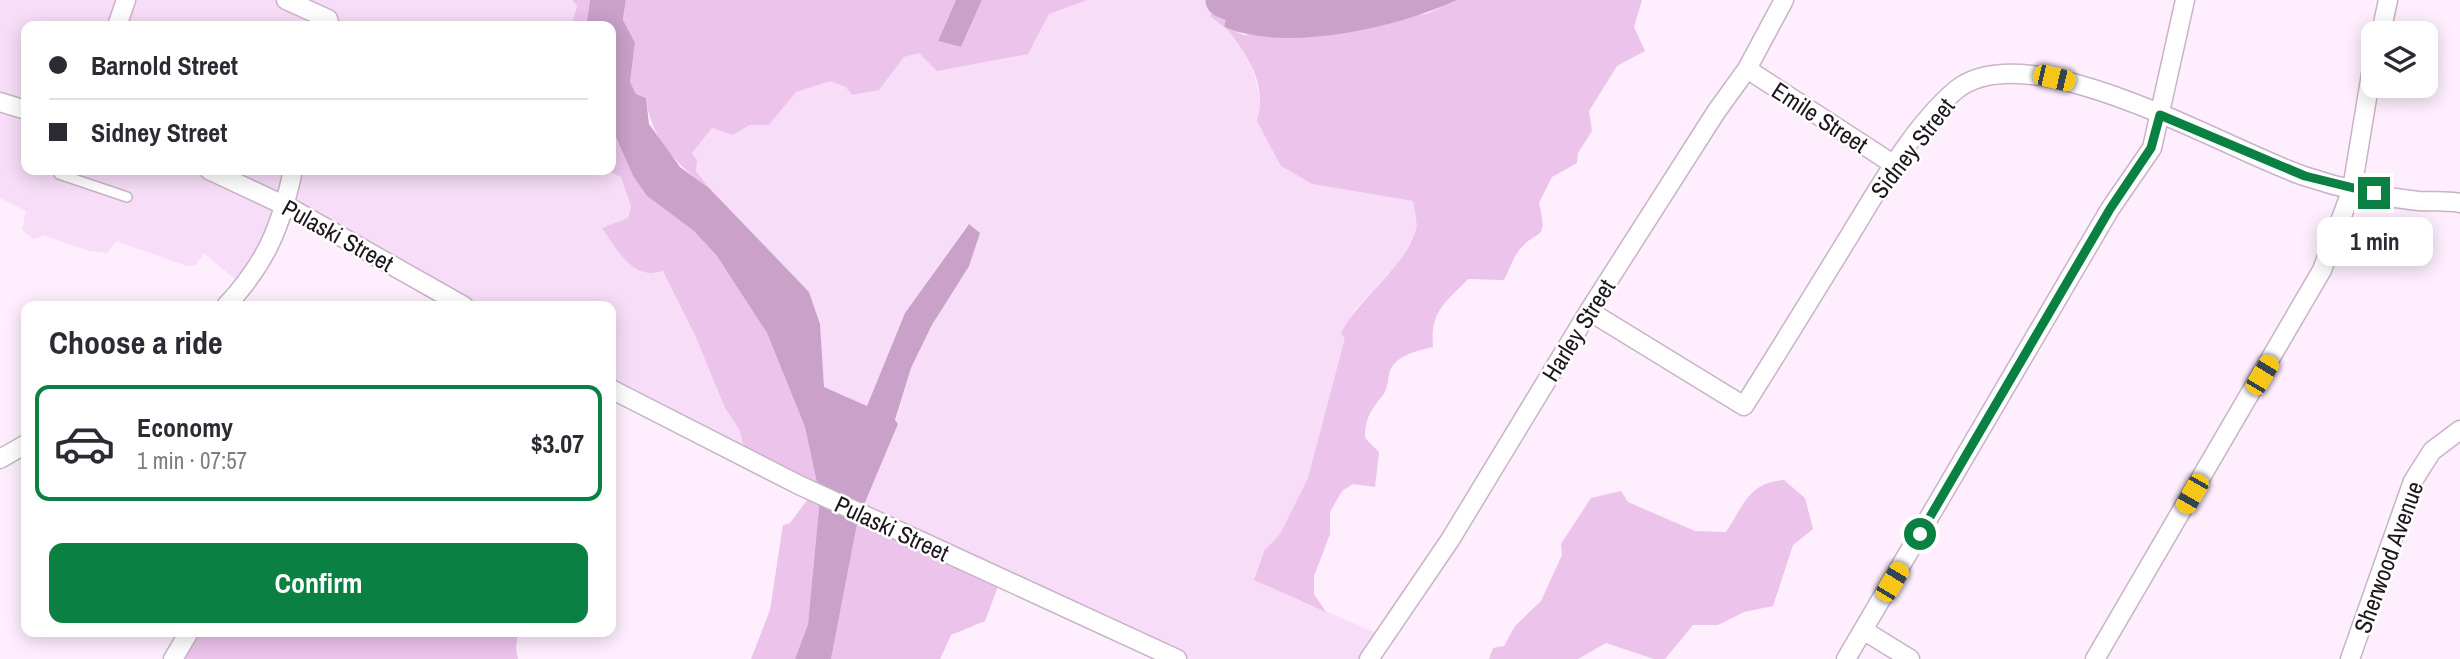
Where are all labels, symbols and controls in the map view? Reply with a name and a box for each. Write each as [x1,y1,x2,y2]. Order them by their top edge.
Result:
map controls [2361,21,2438,98]
button: layers [2361,21,2438,98]
text: Barnold Street [91,48,238,83]
car [2032,63,2077,93]
street label: Emile Street [1766,74,1875,160]
street label: Sidney Street [1863,91,1962,205]
text: Sidney Street [91,115,227,150]
route end [2358,177,2390,209]
street label: Pulaski Street [277,191,400,279]
callout: 1 min [2316,218,2432,266]
text: 1 min [2350,226,2400,257]
street label: Harley Street [1534,272,1622,387]
text: Choose a ride [49,321,223,364]
car [2243,352,2282,398]
text: Economy [137,410,233,445]
icon: car [53,412,116,475]
text: $3.07 [531,426,584,461]
text: 1 min · 07:57 [137,445,247,476]
car [2173,471,2212,517]
street label: Sherwood Avenue [2346,477,2430,637]
street label: Pulaski Street [830,488,955,569]
route start [1904,518,1936,550]
button: Confirm [49,543,588,623]
car [1873,559,1912,605]

